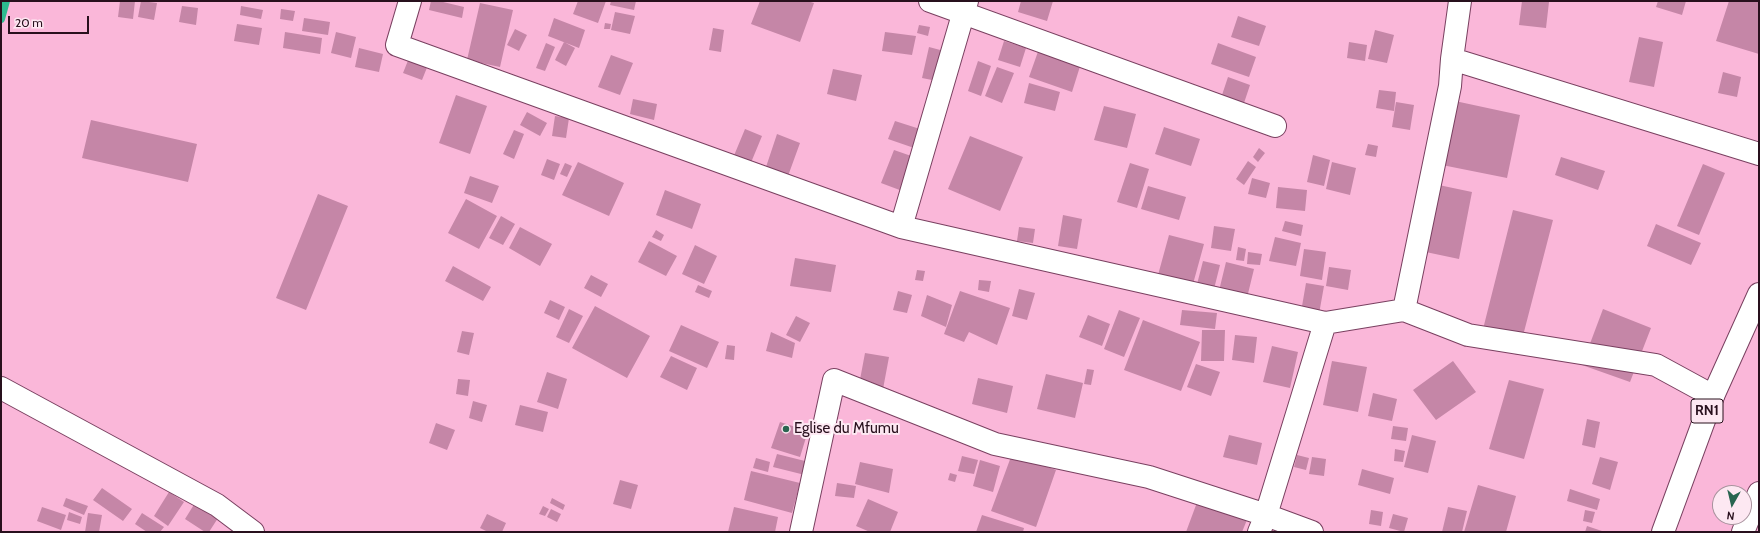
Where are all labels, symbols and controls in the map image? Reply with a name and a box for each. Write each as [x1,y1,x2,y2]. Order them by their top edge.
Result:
scale bar [10,8,91,34]
text: 20 m [15,15,43,30]
road number: RN1 [1691,399,1723,423]
place label: Eglise du Mfumu [794,420,899,438]
marker: Eglise du Mfumu [781,424,791,434]
north arrow [1712,485,1752,525]
text: N [1726,508,1735,523]

